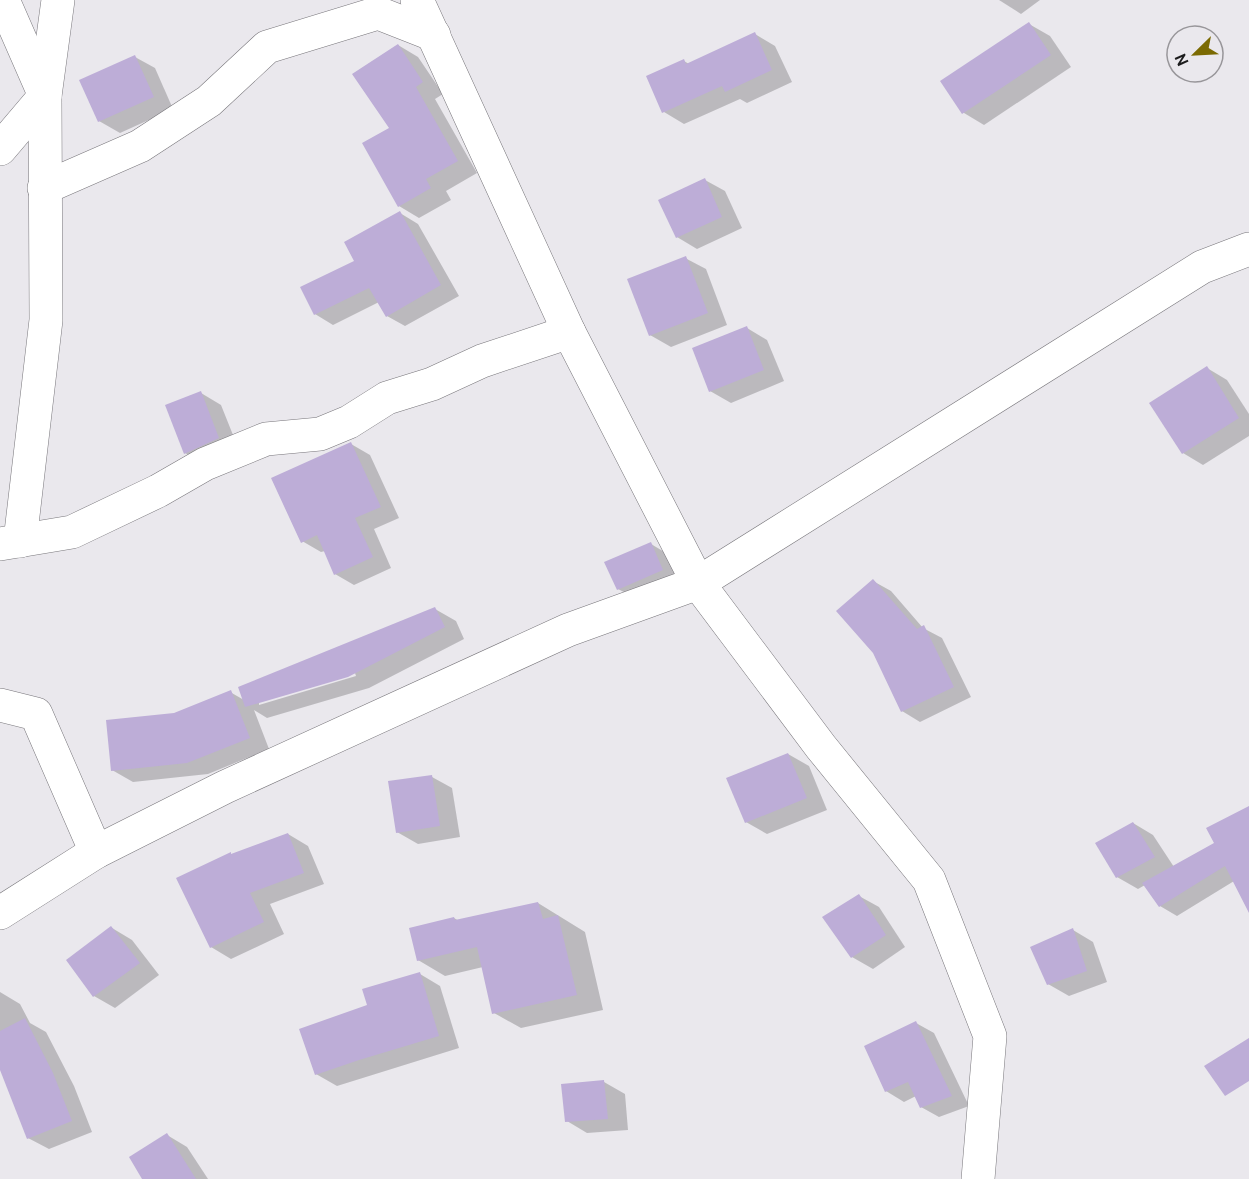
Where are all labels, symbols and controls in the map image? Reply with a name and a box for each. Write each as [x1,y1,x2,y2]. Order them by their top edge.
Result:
north arrow [1165,24,1225,84]
text: N [1171,51,1193,69]

